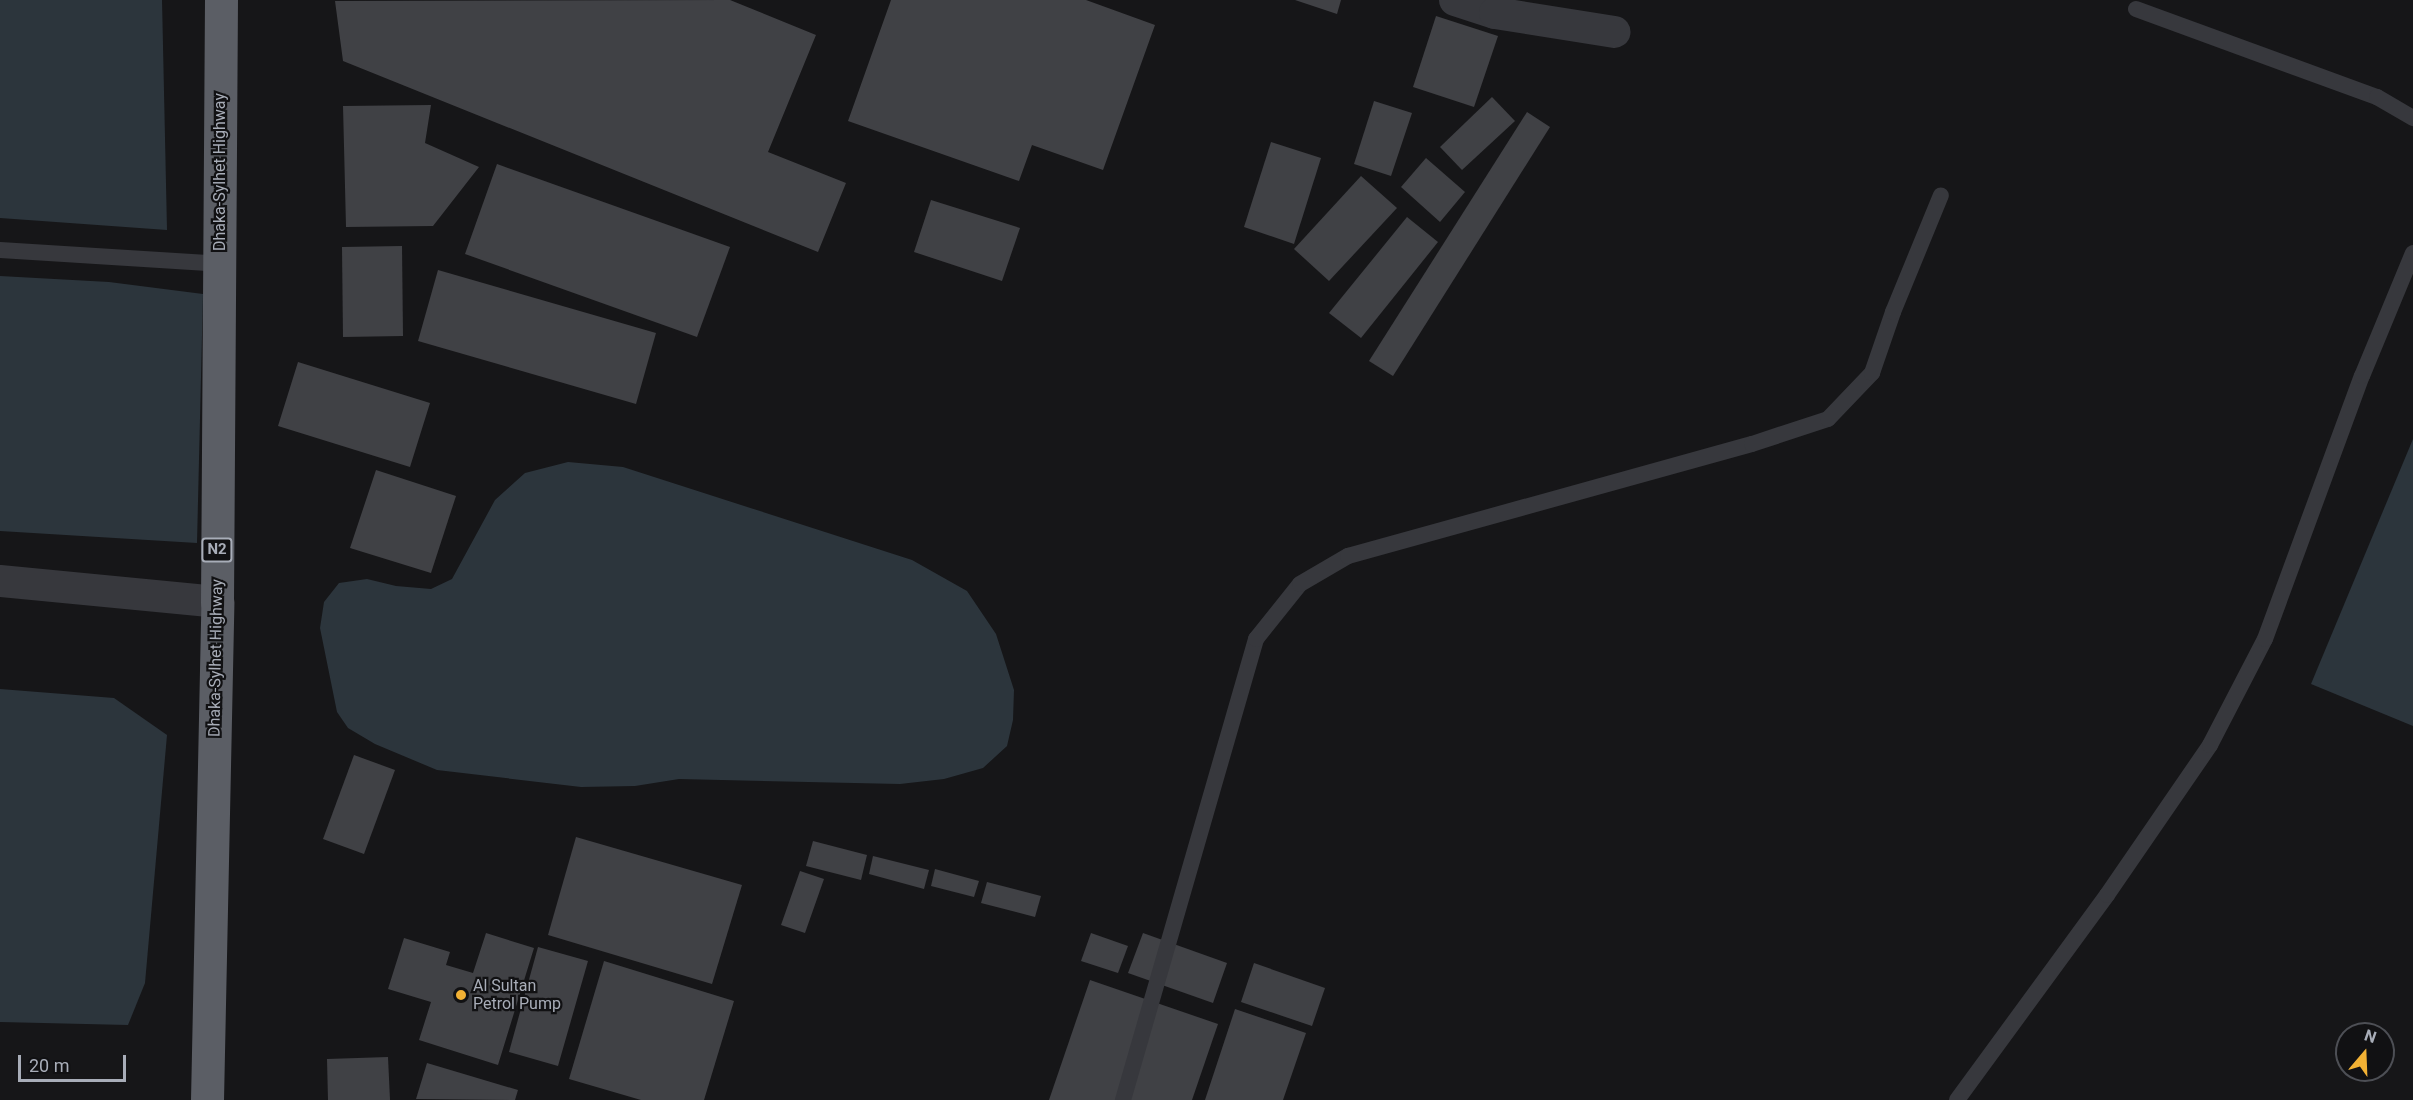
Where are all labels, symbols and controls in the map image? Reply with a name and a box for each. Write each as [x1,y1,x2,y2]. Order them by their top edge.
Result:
street label: Dhaka-Sylhet Highway [210,93,230,251]
road number: N2 [200,538,234,562]
street label: Dhaka-Sylhet Highway [205,579,227,737]
place label: Al Sultan Petrol Pump [473,976,561,1014]
marker: Al Sultan Petrol Pump [454,988,468,1002]
north arrow [2335,1022,2395,1082]
text: N [2362,1026,2379,1047]
scale bar [21,1043,129,1081]
text: 20 m [29,1055,69,1076]

